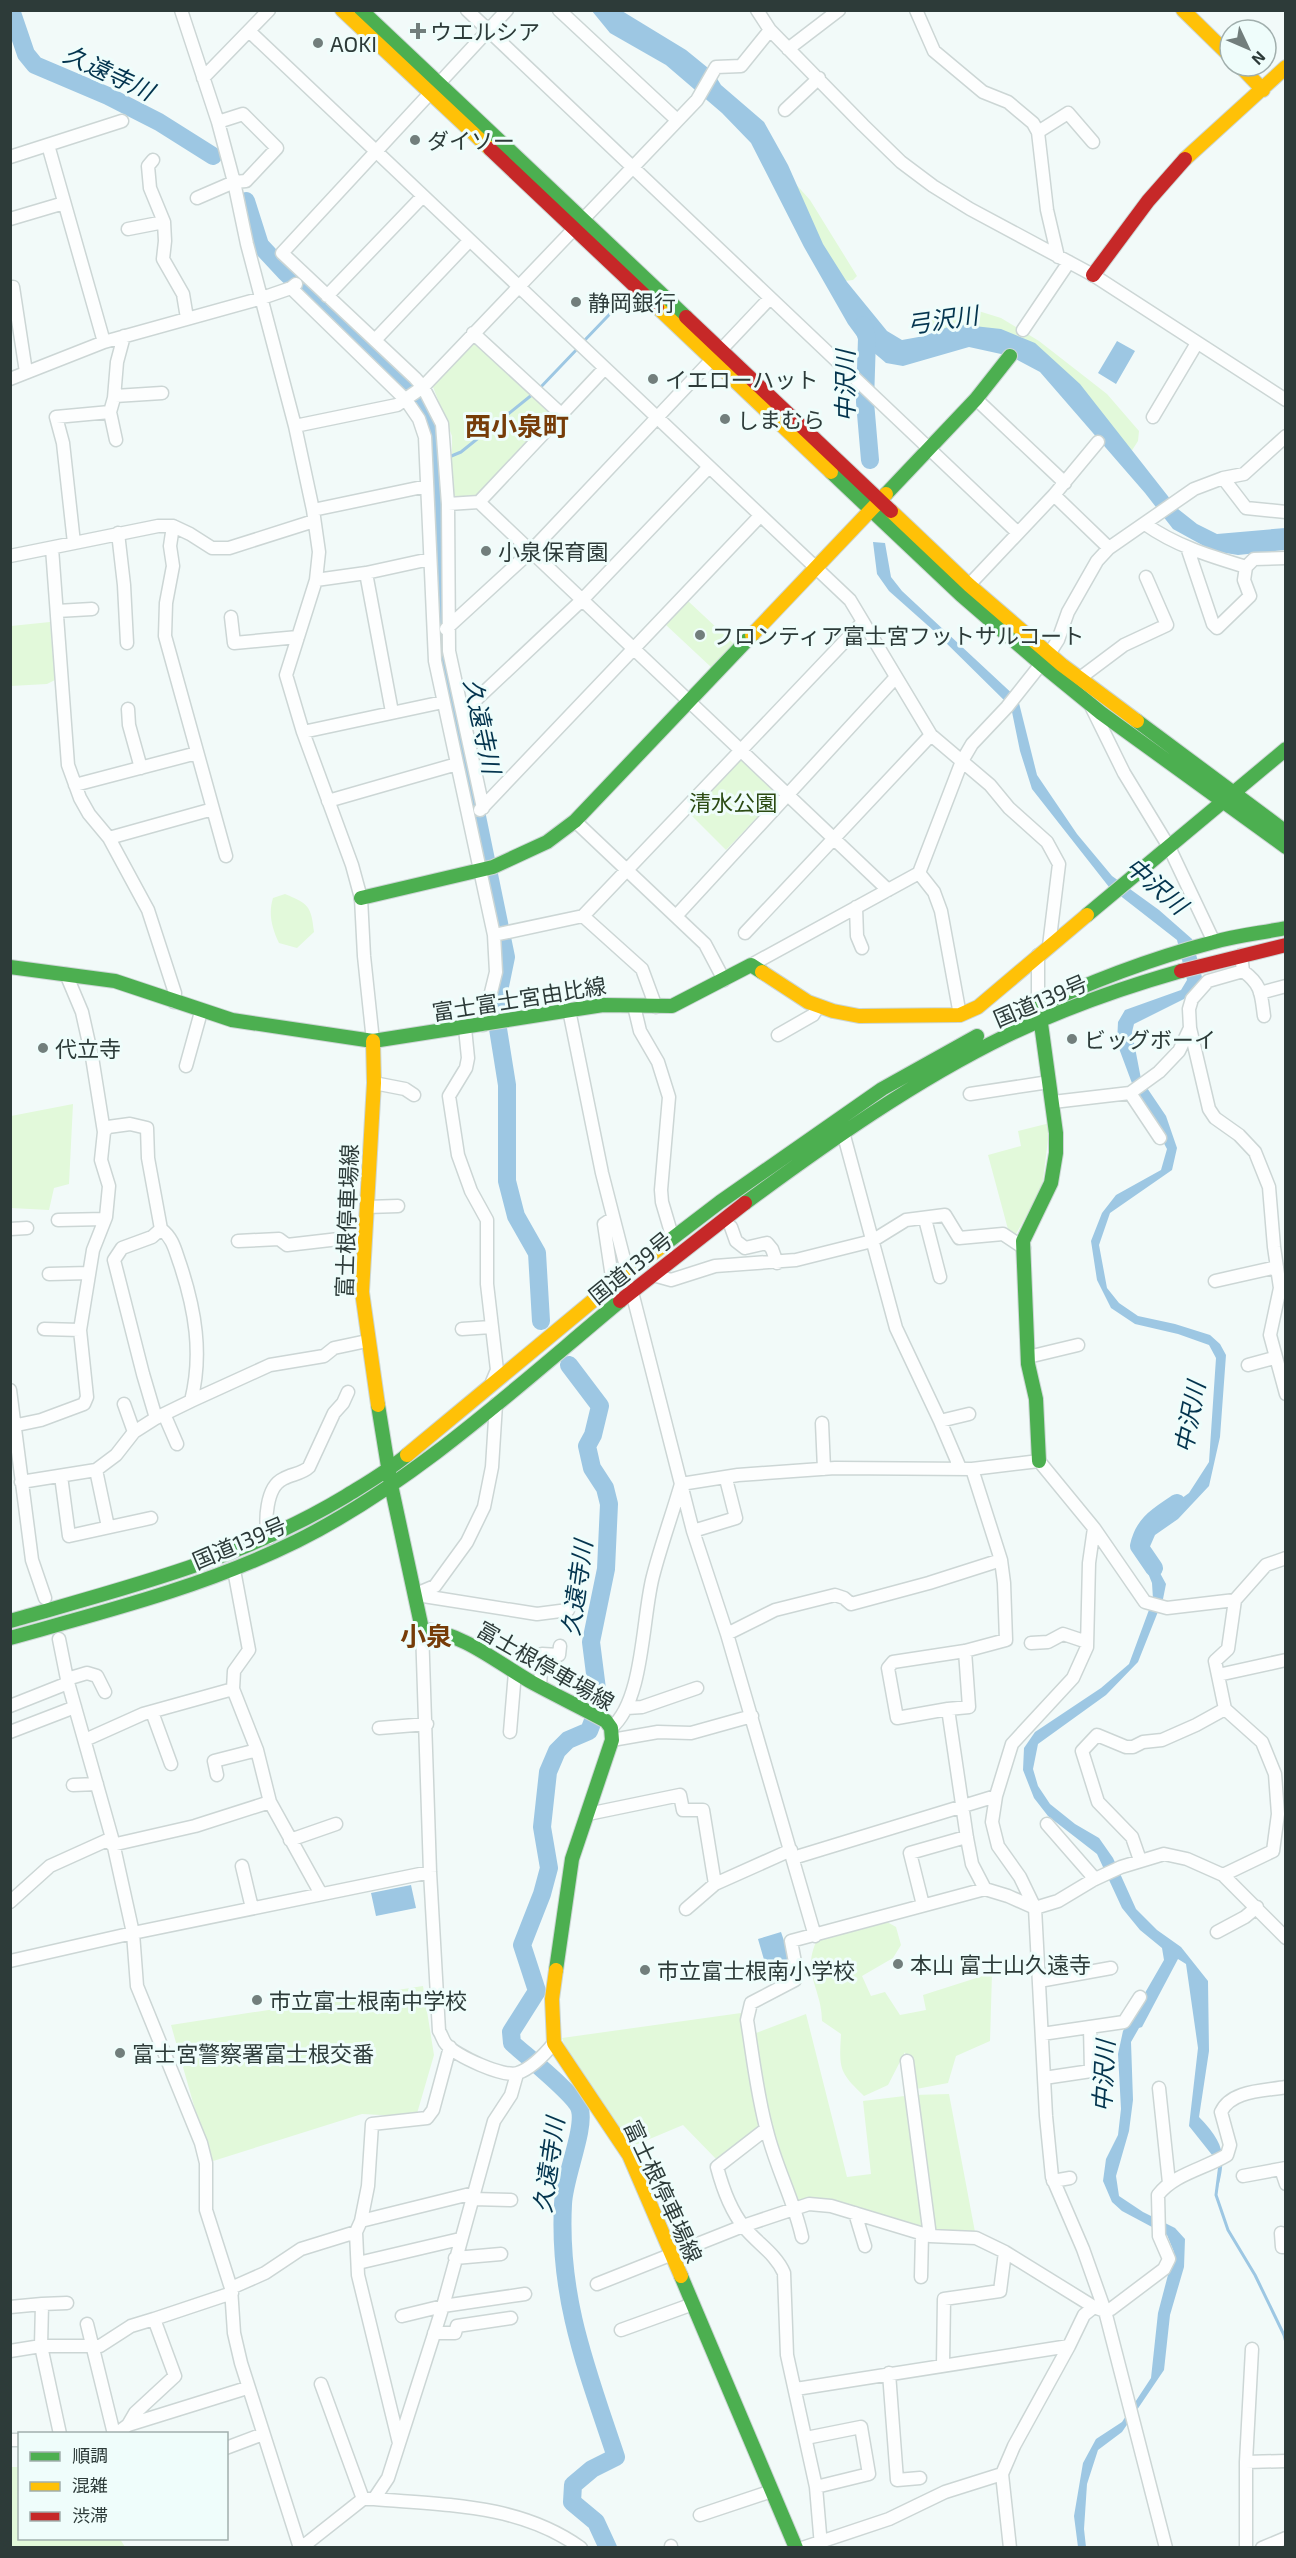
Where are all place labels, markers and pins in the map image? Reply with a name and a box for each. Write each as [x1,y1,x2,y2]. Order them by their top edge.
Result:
place label: ウエルシア [430,18,540,44]
marker: ウエルシア [411,24,425,38]
place label: AOKI [330,30,377,56]
marker: AOKI [311,36,325,50]
place label: ダイソー [427,127,515,153]
marker: ダイソー [408,133,422,147]
place label: 静岡銀行 [588,289,676,315]
marker: 静岡銀行 [569,295,583,309]
place label: イエローハット [665,366,818,392]
marker: イエローハット [646,372,660,386]
place label: しまむら [737,406,825,432]
marker: しまむら [718,412,732,426]
place label: 小泉保育園 [498,538,608,564]
marker: 小泉保育園 [479,544,493,558]
place label: フロンティア富士宮フットサルコート [712,622,1084,648]
marker: フロンティア富士宮フットサルコート [693,628,707,642]
place label: ビッグボーイ [1084,1026,1216,1052]
marker: ビッグボーイ [1065,1032,1079,1046]
place label: 代立寺 [55,1035,121,1061]
marker: 代立寺 [36,1041,50,1055]
place label: 本山 富士山久遠寺 [910,1951,1091,1977]
place label: 市立富士根南小学校 [657,1957,855,1983]
marker: 本山 富士山久遠寺 [891,1957,905,1971]
marker: 市立富士根南小学校 [638,1963,652,1977]
place label: 市立富士根南中学校 [269,1987,467,2013]
marker: 市立富士根南中学校 [250,1993,264,2007]
place label: 富士宮警察署富士根交番 [132,2040,374,2066]
marker: 富士宮警察署富士根交番 [113,2046,127,2060]

